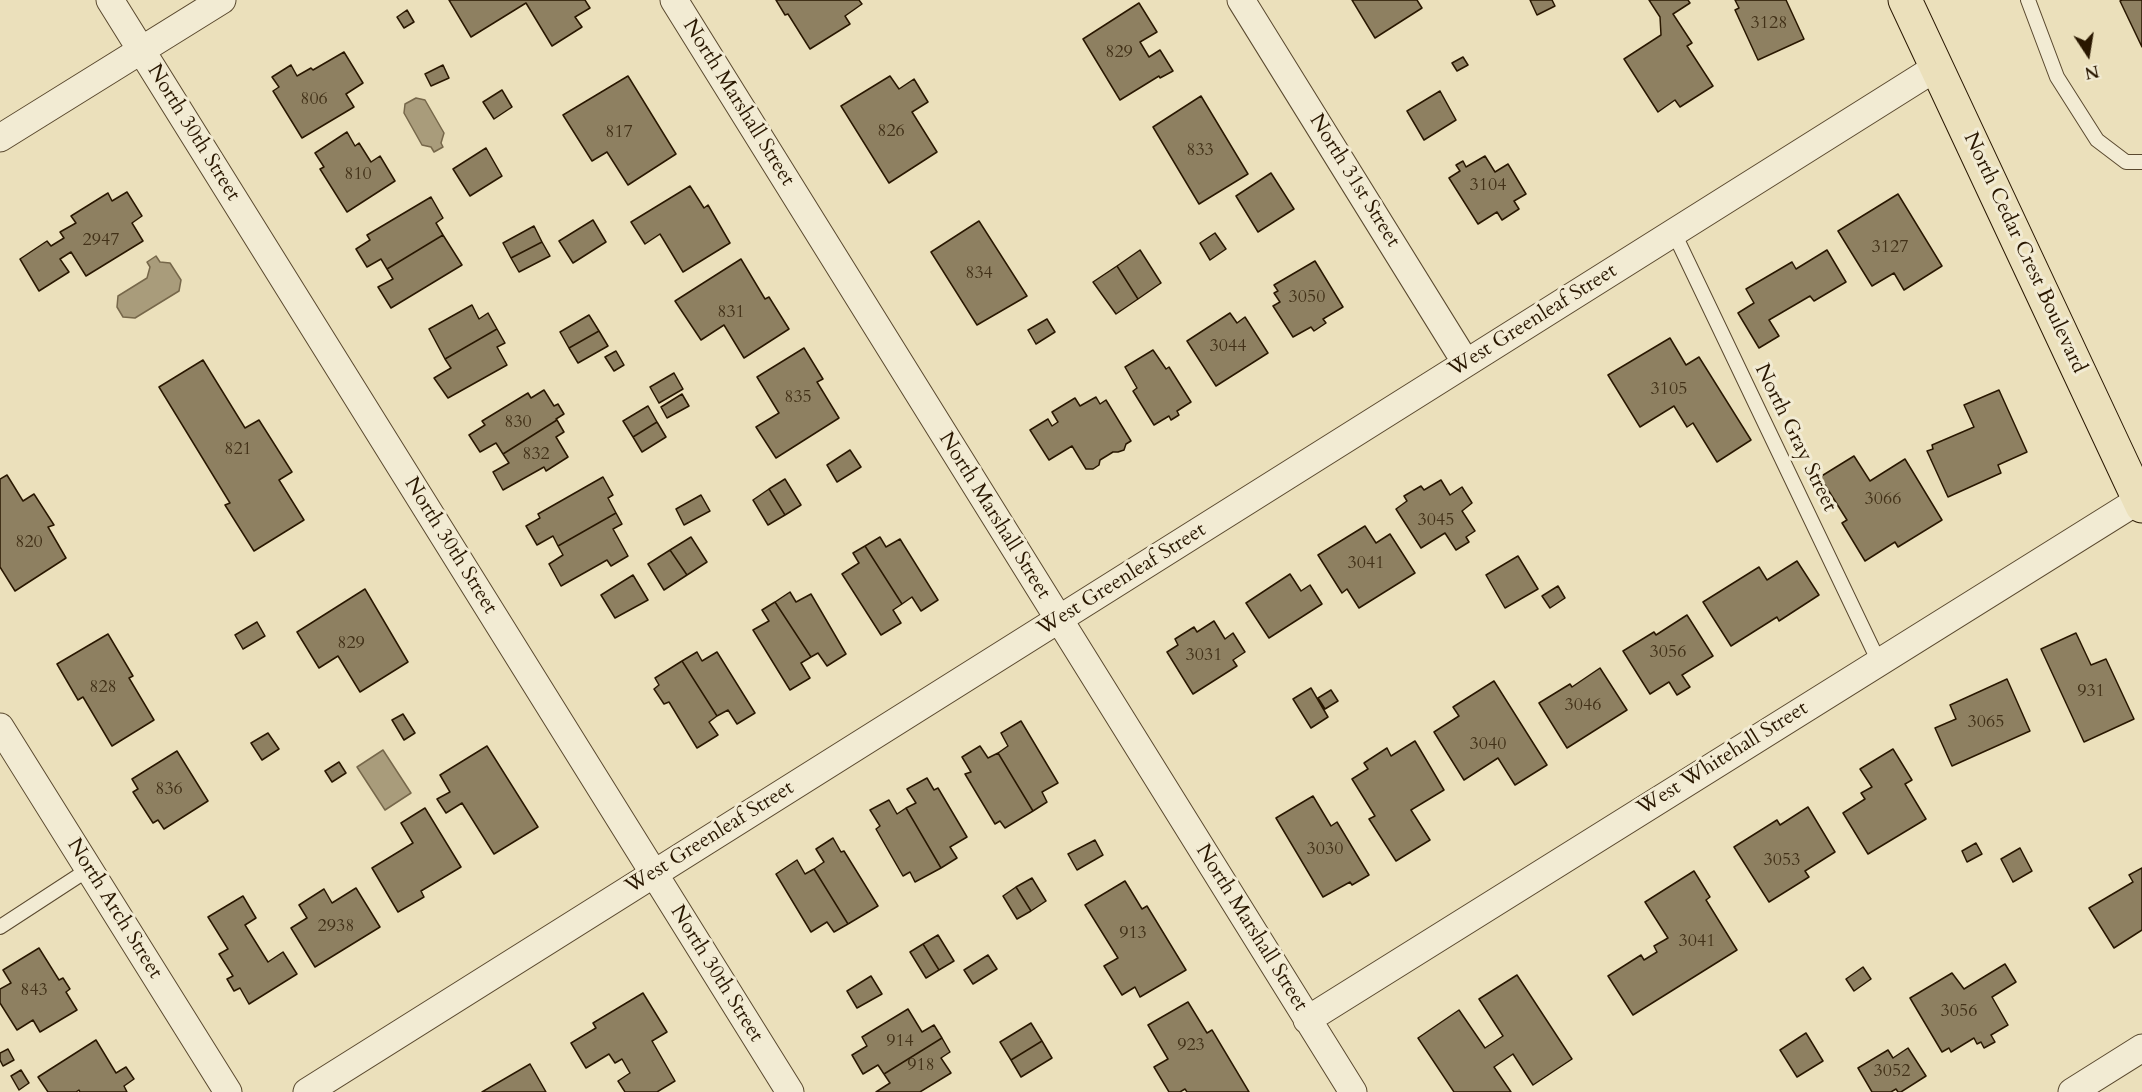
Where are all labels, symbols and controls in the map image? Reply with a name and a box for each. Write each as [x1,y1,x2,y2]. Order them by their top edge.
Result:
house number: 3128 [1751,13,1787,35]
street label: North Marshall Street [677,15,799,191]
north arrow [2058,24,2118,84]
house number: 829 [1105,42,1133,64]
text: N [2083,59,2101,84]
street label: North 30th Street [141,60,245,206]
house number: 806 [300,89,328,111]
street label: North 31st Street [1303,110,1405,252]
house number: 826 [877,121,905,143]
house number: 817 [605,122,633,144]
street label: North Cedar Crest Boulevard [1957,129,2091,377]
house number: 833 [1186,140,1214,162]
house number: 810 [344,164,372,186]
house number: 3104 [1470,175,1506,197]
house number: 2947 [83,230,119,252]
house number: 3127 [1872,237,1908,259]
street label: West Greenleaf Street [1444,259,1622,383]
house number: 834 [965,263,993,285]
house number: 3050 [1289,287,1325,309]
house number: 831 [717,302,745,324]
house number: 3044 [1210,336,1246,358]
street label: North Gray Street [1748,360,1842,516]
house number: 3105 [1651,379,1687,401]
house number: 835 [784,387,812,409]
house number: 830 [504,412,532,434]
street label: North Marshall Street [933,428,1055,604]
house number: 821 [224,439,252,461]
house number: 832 [522,444,550,466]
street label: North 30th Street [398,473,502,619]
house number: 3066 [1865,489,1901,511]
house number: 3045 [1418,510,1454,532]
street label: West Greenleaf Street [1033,518,1211,642]
house number: 820 [15,532,43,554]
house number: 3041 [1348,553,1384,575]
house number: 829 [337,633,365,655]
house number: 3056 [1650,642,1686,664]
house number: 3031 [1186,645,1222,667]
house number: 828 [89,677,117,699]
house number: 931 [2077,681,2105,703]
house number: 3046 [1565,695,1601,717]
street label: West Whitehall Street [1633,696,1813,822]
house number: 3065 [1968,712,2004,734]
house number: 3040 [1470,734,1506,756]
street label: West Greenleaf Street [621,776,799,900]
house number: 836 [155,779,183,801]
street label: North Arch Street [61,834,167,984]
house number: 3030 [1307,839,1343,861]
street label: North Marshall Street [1190,840,1312,1016]
house number: 3053 [1764,850,1800,872]
street label: North 30th Street [664,901,768,1047]
house number: 2938 [318,916,354,938]
house number: 913 [1119,923,1147,945]
house number: 3041 [1679,931,1715,953]
house number: 843 [20,980,48,1002]
house number: 3056 [1941,1001,1977,1023]
house number: 914 [886,1031,914,1053]
house number: 923 [1177,1035,1205,1057]
house number: 918 [907,1055,935,1077]
house number: 3052 [1874,1061,1910,1083]

